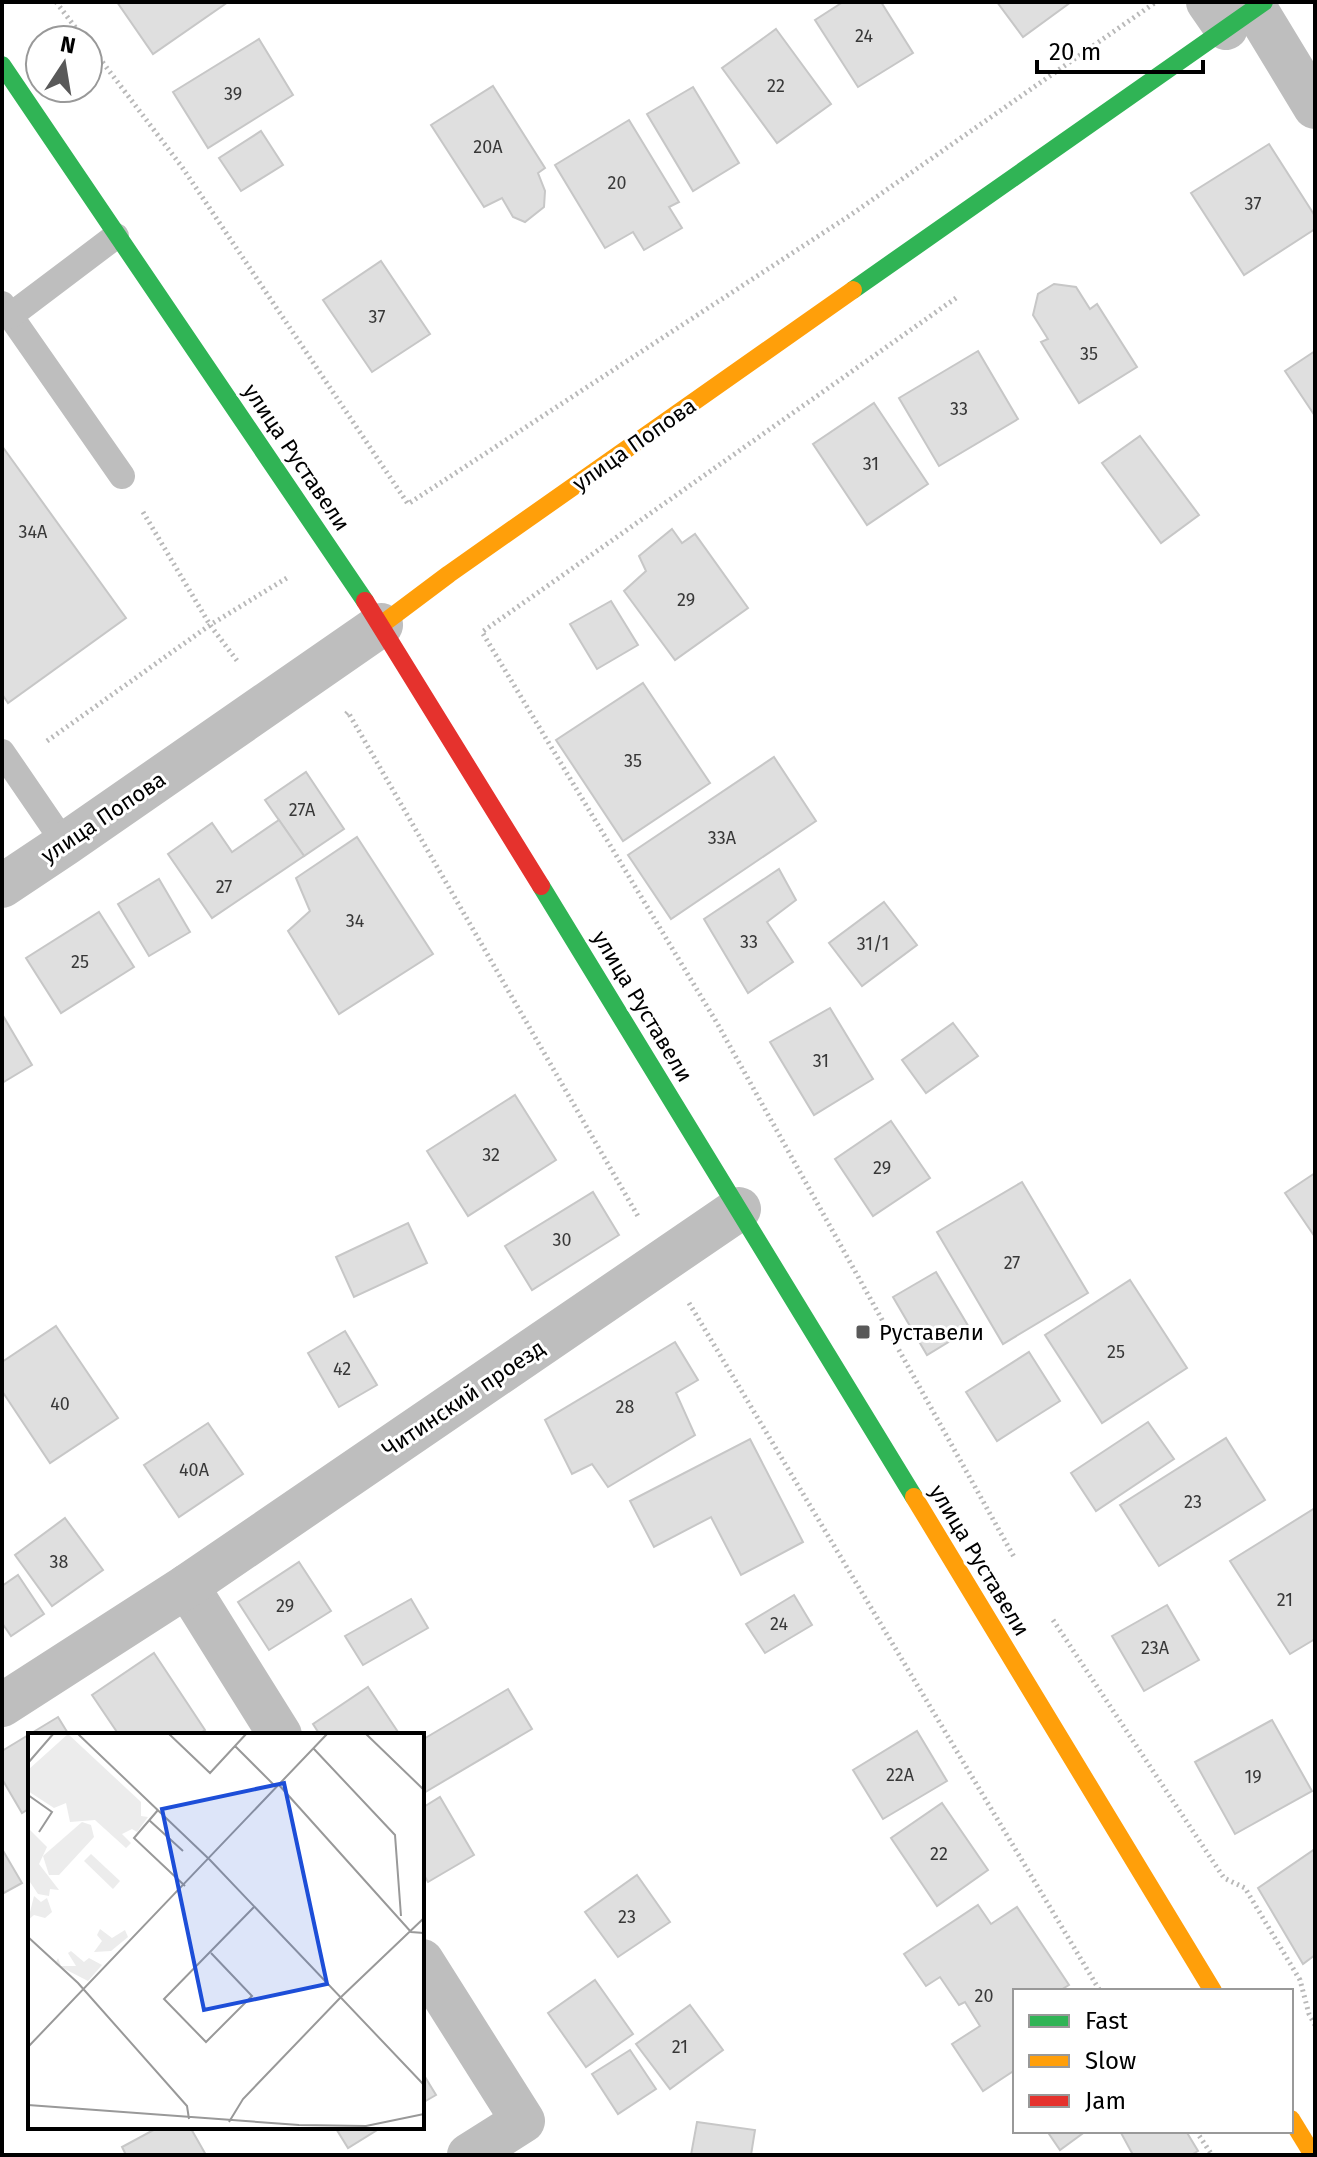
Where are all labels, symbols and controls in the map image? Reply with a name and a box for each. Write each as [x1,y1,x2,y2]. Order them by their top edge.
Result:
north arrow [24,24,104,104]
scale bar [1037,24,1203,74]
house number: 24 [855,25,873,47]
text: N [58,30,78,60]
text: 20 m [1049,38,1101,66]
house number: 22 [767,75,785,97]
house number: 39 [224,83,242,105]
house number: 20А [473,136,503,158]
house number: 20 [608,172,626,194]
house number: 37 [1245,193,1261,215]
house number: 37 [369,306,385,328]
house number: 35 [1080,343,1098,365]
street label: улица Руставели [237,378,356,536]
street label: улица Попова [567,392,701,497]
house number: 33 [950,398,968,420]
house number: 31 [863,453,879,475]
house number: 34А [19,521,48,543]
house number: 29 [677,589,695,611]
house number: 35 [624,750,642,772]
street label: улица Попова [36,766,171,869]
house number: 27А [289,799,316,821]
house number: 33А [708,827,737,849]
house number: 27 [216,876,232,898]
house number: 34 [346,910,365,932]
street label: улица Руставели [587,926,698,1087]
house number: 33 [740,931,758,953]
house number: 31/1 [857,933,889,955]
house number: 25 [71,951,89,973]
house number: 31 [813,1050,829,1072]
house number: 32 [482,1144,500,1166]
house number: 29 [873,1157,891,1179]
house number: 30 [552,1229,572,1251]
house number: 27 [1004,1252,1020,1274]
place label: Руставели [879,1319,984,1346]
marker: Руставели [854,1323,872,1341]
street label: Читинский проезд [377,1334,550,1463]
house number: 25 [1107,1341,1125,1363]
house number: 42 [333,1358,351,1380]
house number: 40 [50,1393,70,1415]
house number: 28 [616,1396,634,1418]
house number: 40А [179,1459,210,1481]
street label: улица Руставели [924,1480,1035,1641]
house number: 23 [1184,1491,1202,1513]
house number: 38 [50,1551,69,1573]
house number: 21 [1277,1589,1293,1611]
house number: 29 [276,1595,294,1617]
house number: 24 [770,1613,788,1635]
house number: 23А [1141,1637,1170,1659]
inset map [28,1733,424,2129]
house number: 22А [886,1764,915,1786]
house number: 19 [1244,1766,1262,1788]
house number: 22 [930,1843,948,1865]
house number: 23 [618,1906,636,1928]
house number: 20 [975,1985,993,2007]
legend [1013,1989,1293,2133]
text: Fast [1085,2007,1128,2035]
house number: 21 [672,2036,688,2058]
text: Slow [1085,2047,1136,2075]
text: Jam [1085,2087,1126,2115]

